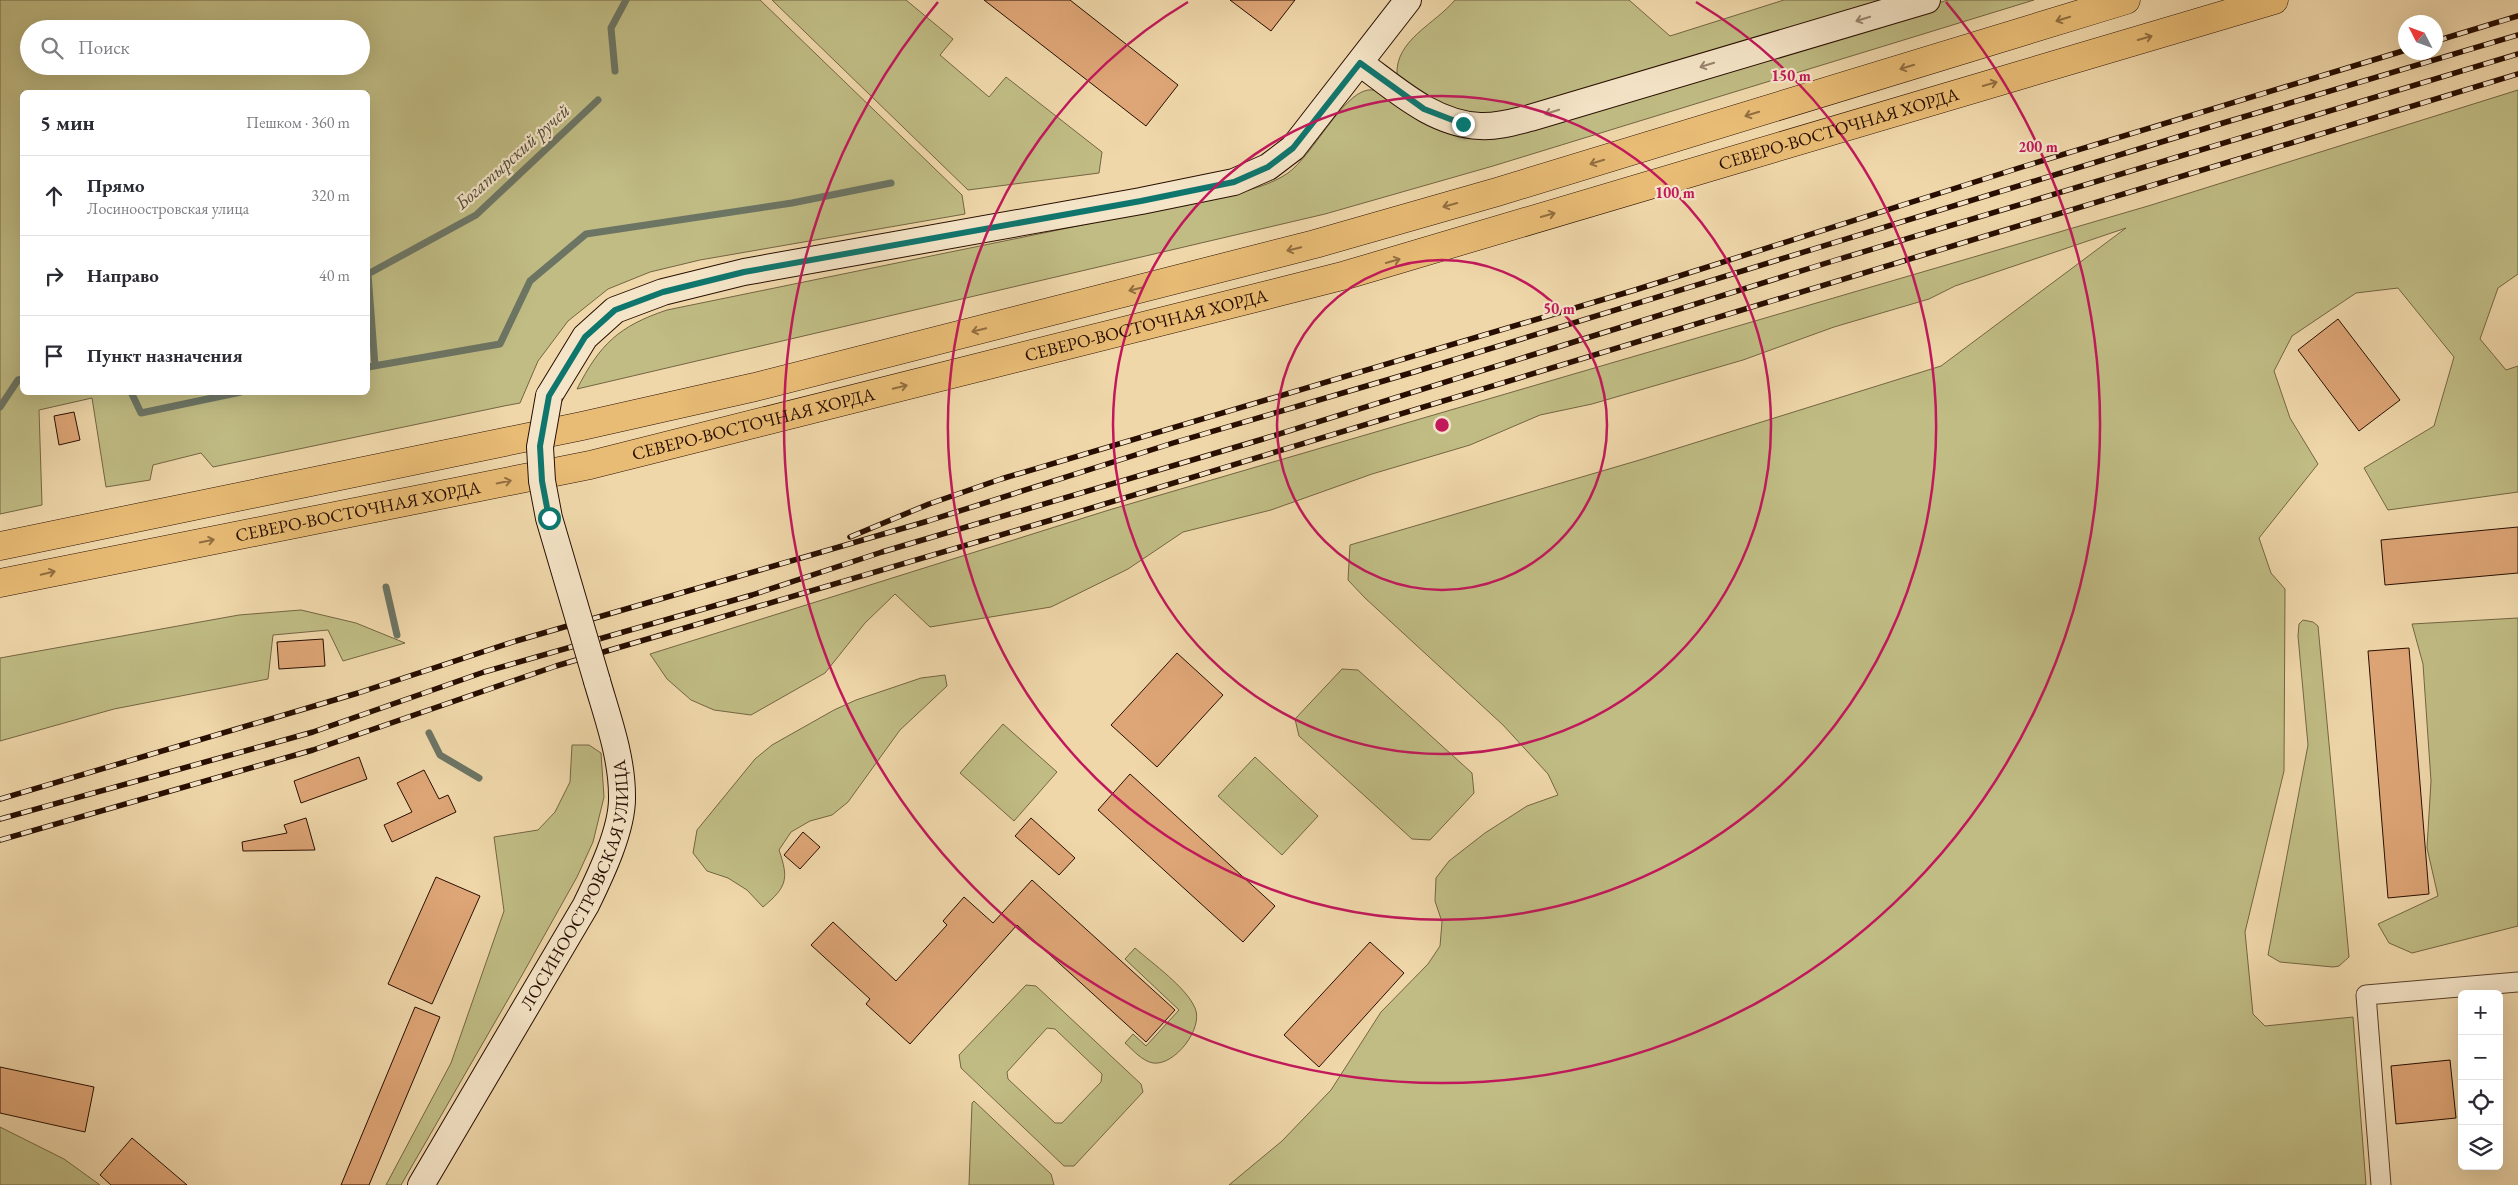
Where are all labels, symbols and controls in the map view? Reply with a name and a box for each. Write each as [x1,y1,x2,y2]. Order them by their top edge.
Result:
one-way arrow [1855,14,1871,24]
one-way arrow [2055,15,2071,25]
north arrow [2398,15,2443,60]
search box [20,20,370,75]
one-way arrow [2137,33,2153,43]
icon: search [38,34,66,62]
text: Поиск [78,35,130,60]
one-way arrow [1700,61,1716,71]
one-way arrow [1900,62,1916,72]
text: 150 m [1771,66,1811,85]
one-way arrow [1981,79,1997,89]
street label: СЕВЕРО-ВОСТОЧНАЯ ХОРДА [1716,82,1962,175]
water label: Богатырский ручей [449,98,576,215]
one-way arrow [1544,107,1560,117]
text: 5 мин [40,109,95,136]
one-way arrow [1744,110,1760,120]
text: Пешком · 360 m [246,112,350,133]
route end [1452,113,1475,136]
text: 200 m [2018,137,2058,156]
one-way arrow [1589,157,1605,167]
text: Прямо [87,173,145,198]
icon: ahead [40,182,68,210]
text: 100 m [1655,183,1695,202]
text: 320 m [311,185,350,206]
text: Лосиноостровская улица [87,198,249,219]
one-way arrow [1443,201,1459,211]
one-way arrow [1540,209,1556,219]
one-way arrow [1286,245,1302,254]
one-way arrow [1384,255,1400,265]
icon: right [40,262,68,290]
text: Направо [87,263,159,288]
text: 40 m [319,265,350,286]
street label: СЕВЕРО-ВОСТОЧНАЯ ХОРДА [1022,283,1270,366]
one-way arrow [1129,285,1145,294]
text: 50 m [1543,299,1575,318]
one-way arrow [971,325,987,335]
icon: arrive [40,342,68,370]
text: Пункт назначения [87,343,243,368]
street label: СЕВЕРО-ВОСТОЧНАЯ ХОРДА [629,382,878,465]
one-way arrow [891,382,907,391]
centre of rings [1433,416,1451,434]
street label: СЕВЕРО-ВОСТОЧНАЯ ХОРДА [233,475,483,547]
one-way arrow [495,476,511,486]
route start [538,507,561,530]
one-way arrow [198,535,214,545]
one-way arrow [39,568,55,577]
street label: ЛОСИНООСТРОВСКАЯ УЛИЦА [515,758,633,1014]
map controls [2458,990,2503,1170]
button: + [2458,990,2503,1035]
button: − [2458,1035,2503,1080]
button: locate [2458,1080,2503,1125]
button: layers [2458,1125,2503,1170]

